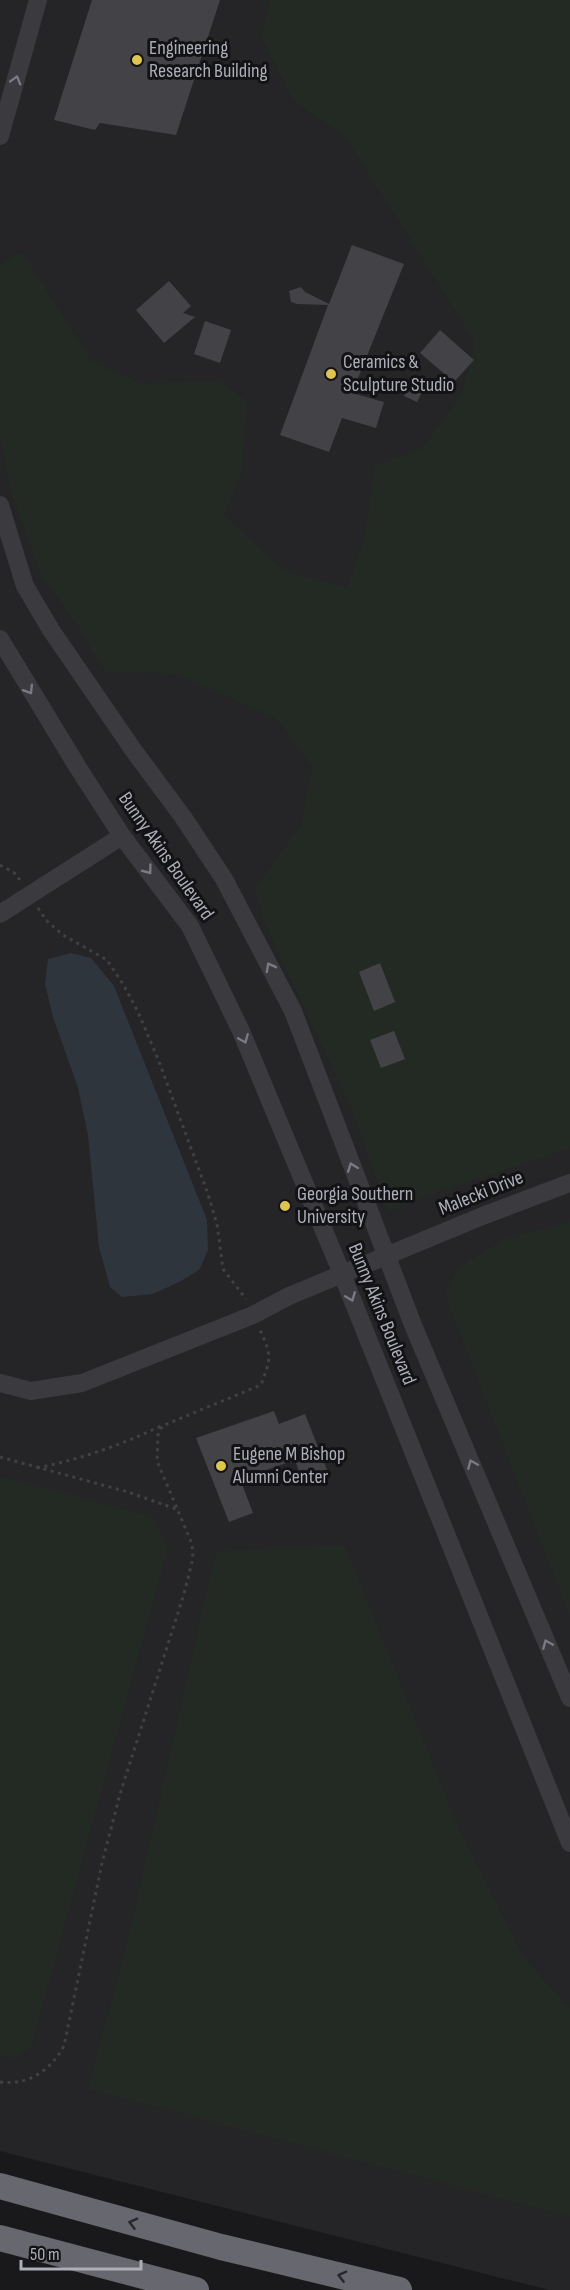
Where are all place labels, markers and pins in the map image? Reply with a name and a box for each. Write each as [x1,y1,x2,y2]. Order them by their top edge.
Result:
place label: Engineering Research Building [149,36,267,83]
marker: Engineering Research Building [130,53,144,67]
place label: Ceramics & Sculpture Studio [343,350,454,397]
marker: Ceramics & Sculpture Studio [324,367,338,381]
place label: Georgia Southern University [297,1182,413,1229]
marker: Georgia Southern University [278,1199,292,1213]
place label: Eugene M Bishop Alumni Center [232,1442,345,1489]
marker: Eugene M Bishop Alumni Center [214,1459,228,1473]

